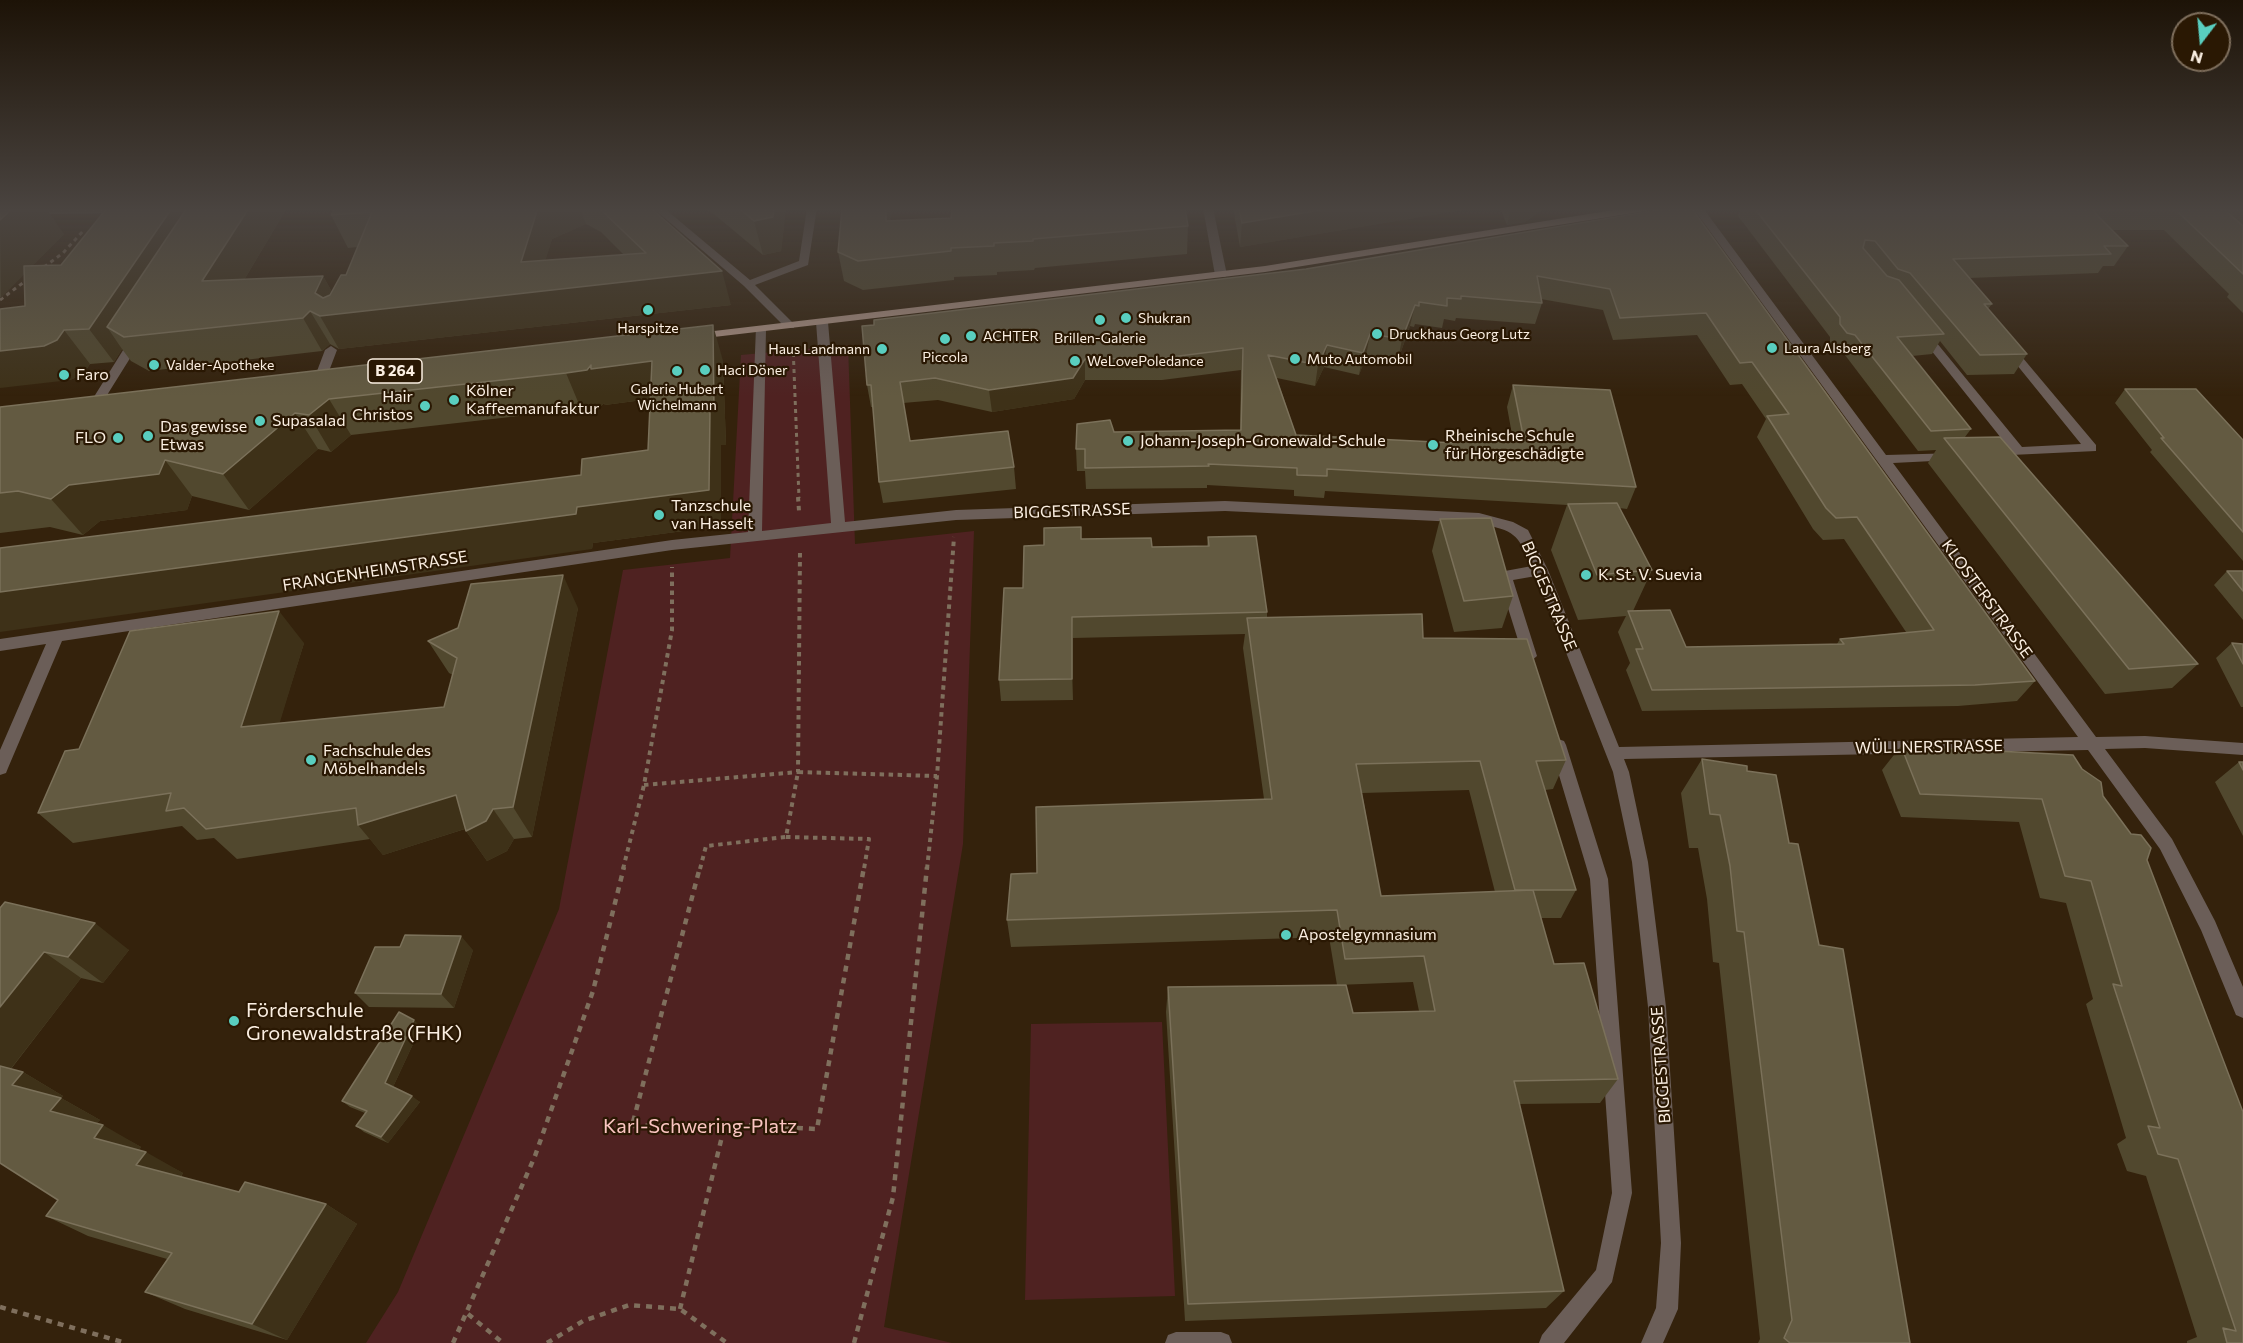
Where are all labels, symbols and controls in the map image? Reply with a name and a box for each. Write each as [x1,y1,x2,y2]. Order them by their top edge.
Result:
north arrow [2171,12,2231,72]
text: N [2188,47,2205,69]
marker: Harspitze [641,303,655,317]
place label: Shukran [1138,310,1190,326]
marker: Shukran [1119,311,1133,325]
marker: Brillen-Galerie [1093,313,1107,327]
place label: Harspitze [617,320,679,336]
place label: Druckhaus Georg Lutz [1389,326,1530,342]
marker: Druckhaus Georg Lutz [1370,327,1384,341]
place label: ACHTER [983,328,1039,344]
marker: ACHTER [964,329,978,343]
place label: Brillen-Galerie [1054,330,1146,346]
marker: Piccola [938,332,952,346]
place label: Laura Alsberg [1784,340,1871,356]
place label: Haus Landmann [768,341,870,357]
marker: Laura Alsberg [1765,341,1779,355]
marker: Haus Landmann [875,342,889,356]
place label: Piccola [922,349,968,365]
place label: Muto Automobil [1307,351,1412,367]
marker: Muto Automobil [1288,352,1302,366]
place label: WeLovePoledance [1087,353,1204,369]
marker: WeLovePoledance [1068,354,1082,368]
place label: Valder-Apotheke [166,357,274,373]
marker: Valder-Apotheke [147,358,161,372]
road number: B 264 [368,359,422,383]
place label: Haci Döner [717,362,788,378]
marker: Haci Döner [698,363,712,377]
marker: Galerie Hubert Wichelmann [670,364,684,378]
place label: Faro [76,365,109,385]
marker: Faro [57,368,71,382]
place label: Kölner Kaffeemanufaktur [466,381,599,419]
place label: Galerie Hubert Wichelmann [630,381,724,413]
place label: Hair Christos [352,387,413,425]
marker: Kölner Kaffeemanufaktur [447,393,461,407]
marker: Hair Christos [418,399,432,413]
place label: Supasalad [272,411,345,431]
marker: Supasalad [253,414,267,428]
place label: Das gewisse Etwas [160,417,247,455]
place label: Rheinische Schule für Hörgeschädigte [1445,426,1584,464]
place label: FLO [75,428,106,448]
marker: Das gewisse Etwas [141,429,155,443]
marker: FLO [111,431,125,445]
place label: Johann-Joseph-Gronewald-Schule [1140,431,1386,451]
marker: Johann-Joseph-Gronewald-Schule [1121,434,1135,448]
marker: Rheinische Schule für Hörgeschädigte [1426,438,1440,452]
place label: Tanzschule van Hasselt [671,496,754,534]
street label: BIGGESTRASSE [1013,499,1131,523]
marker: Tanzschule van Hasselt [652,508,666,522]
street label: KLOSTERSTRASSE [1938,536,2036,662]
street label: BIGGESTRASSE [1517,538,1581,654]
street label: FRANGENHEIMSTRASSE [281,547,469,595]
place label: K. St. V. Suevia [1598,565,1702,585]
marker: K. St. V. Suevia [1579,568,1593,582]
street label: WÜLLNERSTRASSE [1855,736,2003,758]
place label: Fachschule des Möbelhandels [323,741,431,779]
marker: Fachschule des Möbelhandels [304,753,318,767]
place label: Apostelgymnasium [1298,925,1437,945]
marker: Apostelgymnasium [1279,928,1293,942]
place label: Förderschule Gronewaldstraße (FHK) [246,998,462,1045]
street label: BIGGESTRASSE [1647,1006,1675,1124]
marker: Förderschule Gronewaldstraße (FHK) [227,1014,241,1028]
park label: Karl-Schwering-Platz [603,1114,797,1138]

